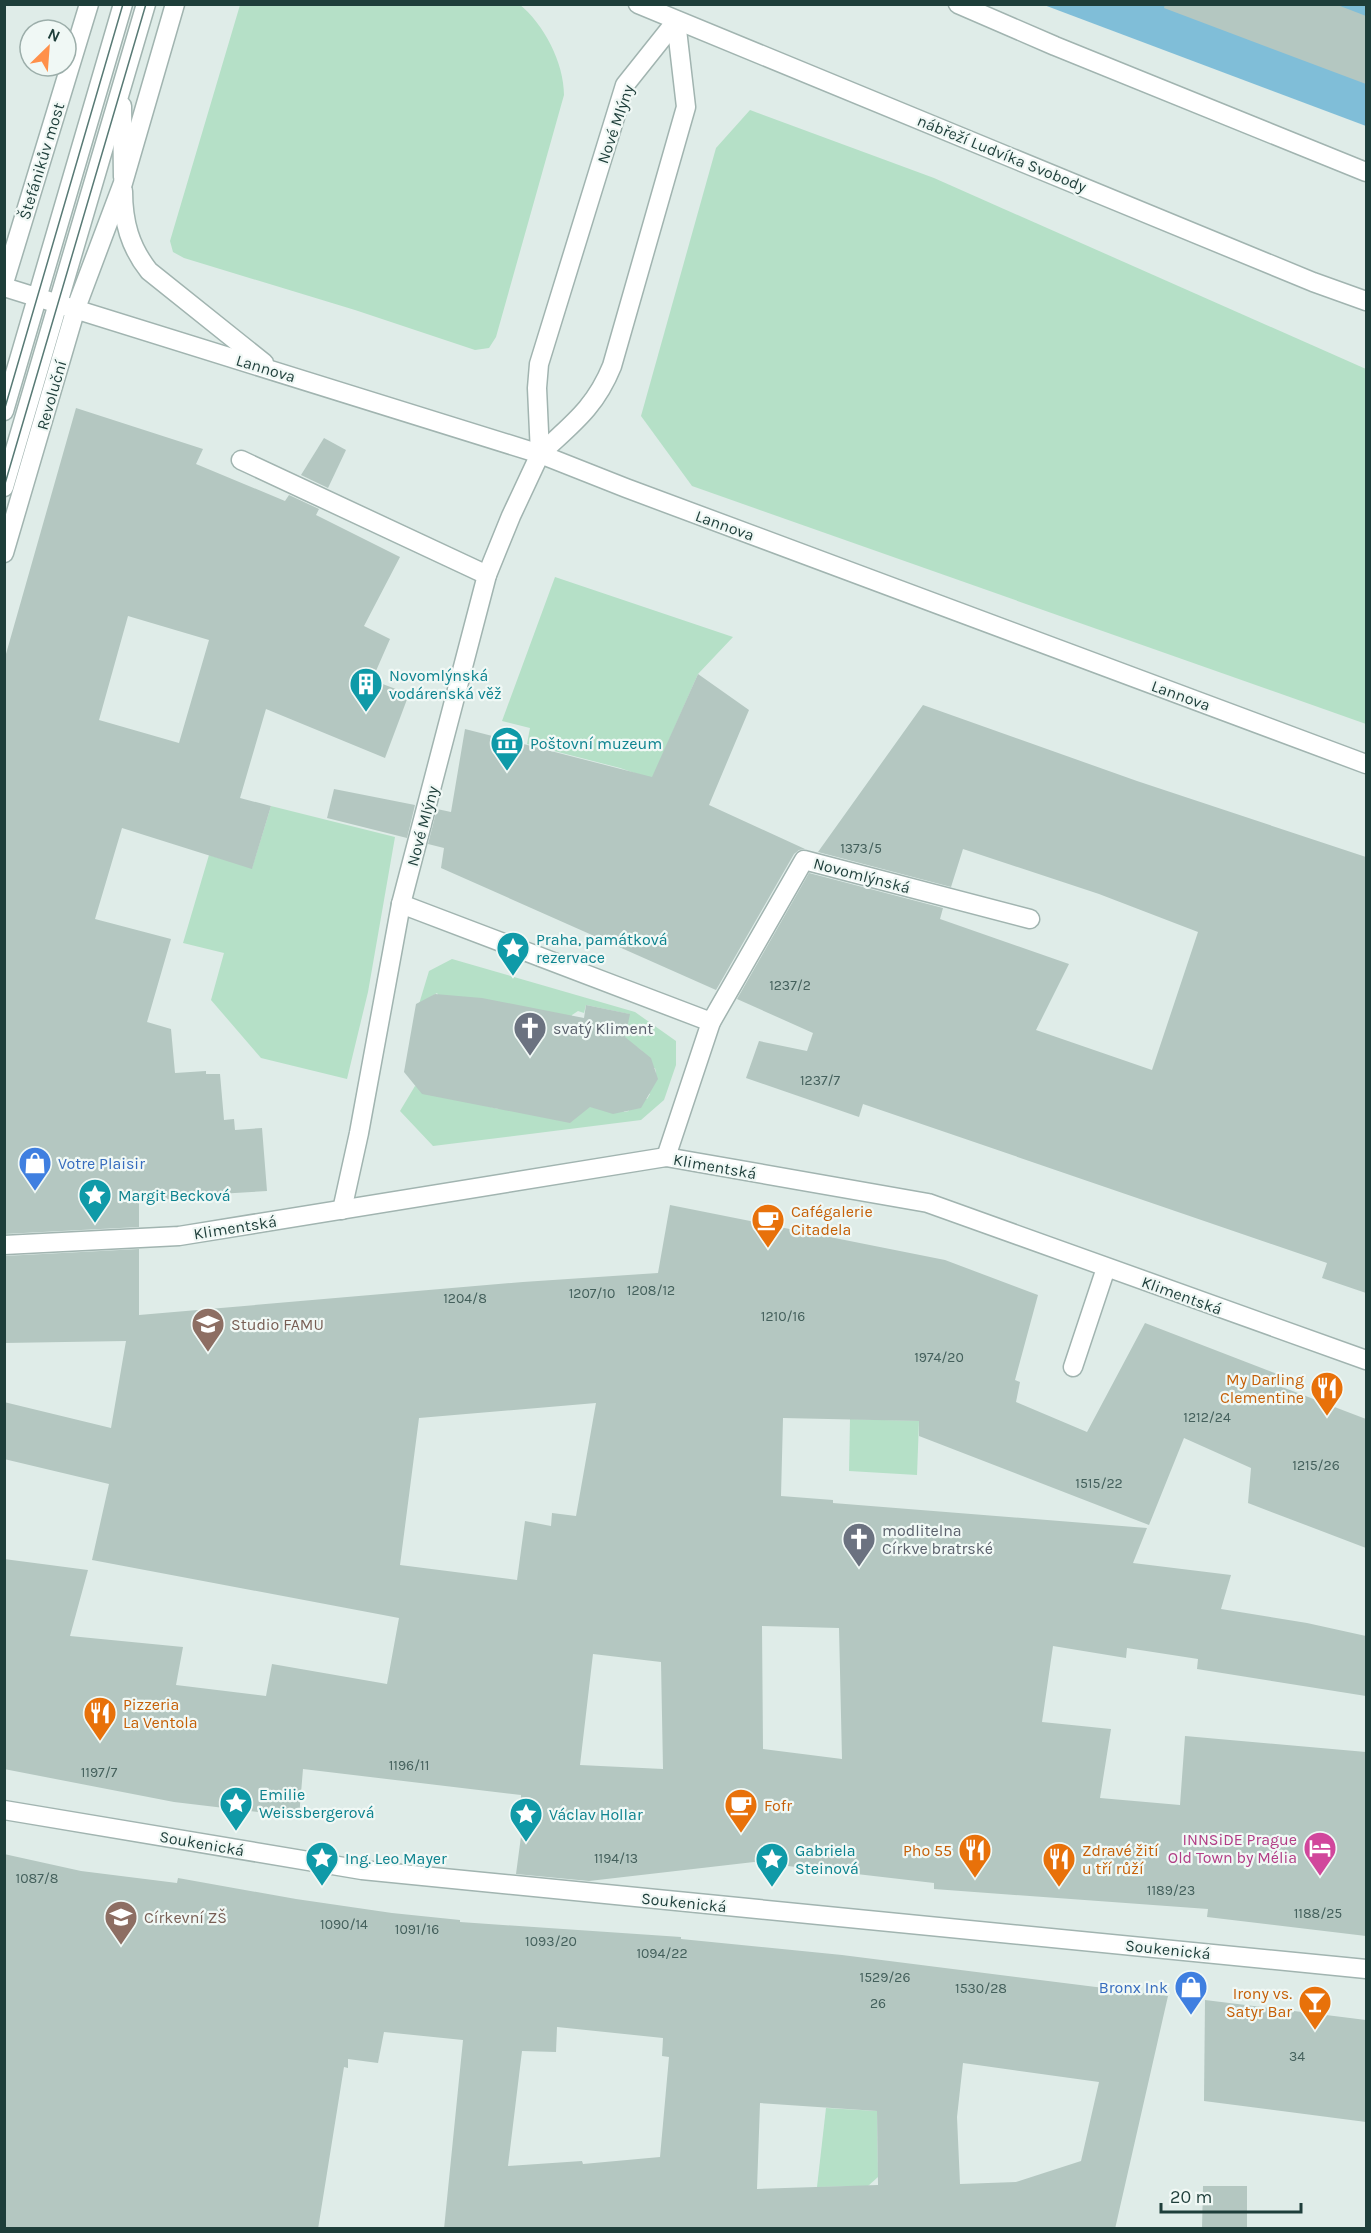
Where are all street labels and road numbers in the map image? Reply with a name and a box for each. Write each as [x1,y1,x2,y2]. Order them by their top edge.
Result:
street label: Nové Mlýny [593,82,638,166]
street label: Štefánikův most [15,100,68,222]
street label: nábřeží Ludvíka Svobody [914,111,1090,196]
street label: Lannova [234,350,298,387]
street label: Revoluční [32,358,71,432]
street label: Lannova [693,506,757,545]
street label: Lannova [1149,676,1213,715]
street label: Nové Mlýny [403,783,442,868]
street label: Novomlýnská [811,853,912,898]
street label: Klimentská [672,1150,758,1183]
street label: Klimentská [192,1212,278,1243]
street label: Klimentská [1139,1272,1225,1319]
street label: Soukenická [158,1827,246,1860]
street label: Soukenická [640,1889,728,1916]
street label: Soukenická [1124,1936,1212,1963]

